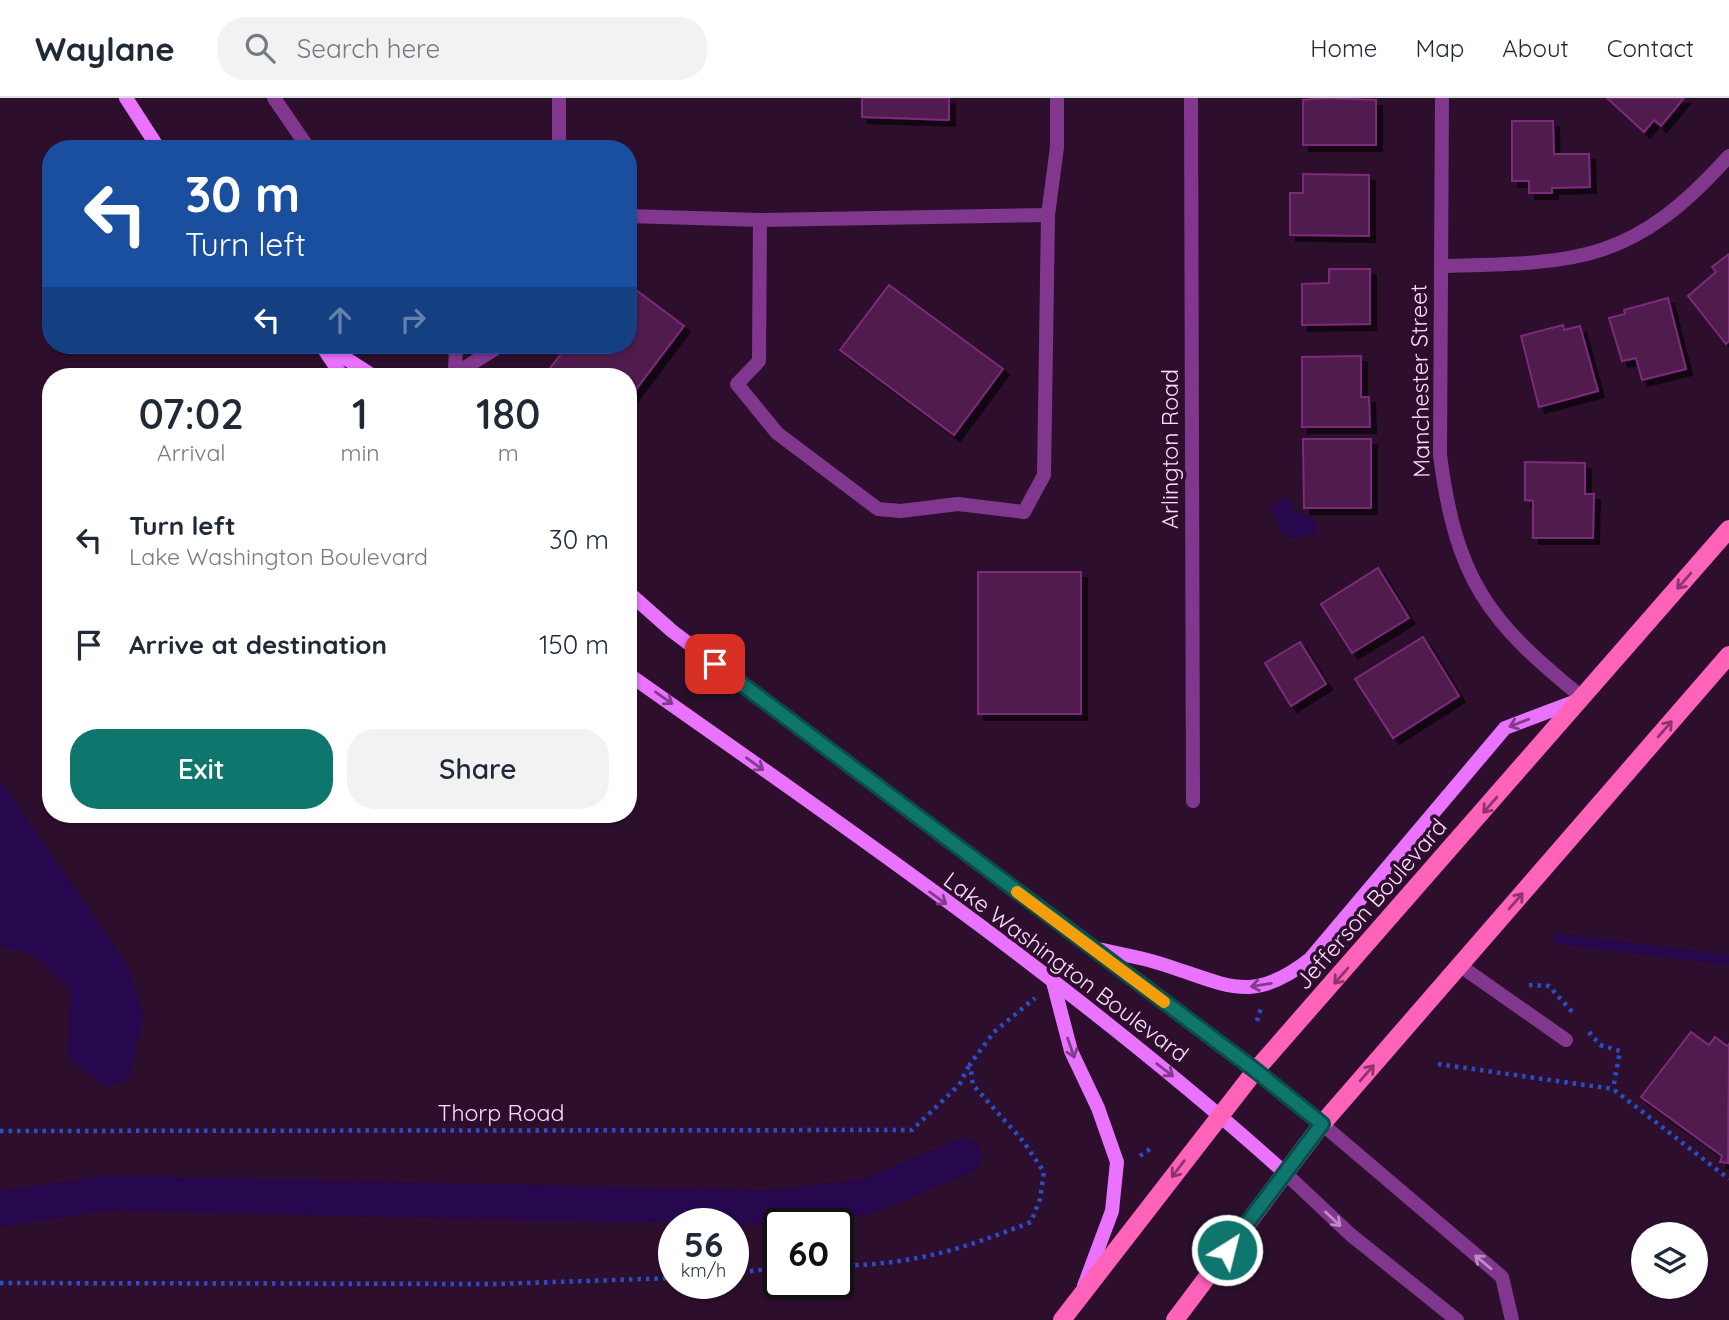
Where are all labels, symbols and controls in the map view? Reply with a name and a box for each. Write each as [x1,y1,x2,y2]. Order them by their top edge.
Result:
search box [217,17,707,80]
text: Waylane [35,28,175,69]
icon: search [241,29,279,67]
text: Search here [297,32,440,65]
text: Home [1310,33,1377,63]
text: Map [1415,33,1464,63]
text: About [1502,33,1569,63]
text: Contact [1607,33,1694,63]
text: 30 m [185,163,300,224]
icon: left [70,168,161,259]
text: Turn left [185,224,306,264]
street label: Manchester Street [1403,284,1436,478]
icon: left [248,301,286,339]
icon: ahead [321,301,359,339]
icon: right [394,301,432,339]
street label: Arlington Road [1155,369,1184,529]
text: 07:02 [138,387,244,440]
text: 1 [352,387,368,440]
text: 180 [476,387,541,440]
text: Arrival [157,438,226,467]
text: min [340,438,380,467]
text: m [498,438,519,467]
text: Turn left [129,509,236,542]
icon: left [70,521,108,559]
text: 30 m [549,523,609,556]
text: Lake Washington Boulevard [129,542,428,571]
one-way arrow [1676,572,1692,590]
icon: arrive [70,626,108,664]
text: Arrive at destination [129,628,387,661]
text: 150 m [539,628,609,661]
pin [685,634,745,694]
icon: arrive [696,645,734,683]
one-way arrow [654,691,673,705]
one-way arrow [1509,717,1531,730]
one-way arrow [1657,720,1673,738]
button: Exit [70,729,333,809]
button: Share [347,729,609,809]
one-way arrow [745,756,764,771]
one-way arrow [1482,796,1498,814]
street label: Jefferson Boulevard [1288,812,1453,995]
street label: Lake Washington Boulevard [938,865,1194,1068]
one-way arrow [929,890,948,905]
one-way arrow [1508,892,1524,910]
one-way arrow [1333,967,1349,985]
one-way arrow [1250,979,1273,992]
one-way arrow [1066,1037,1078,1059]
one-way arrow [1155,1062,1174,1077]
one-way arrow [1359,1064,1375,1082]
street label: Thorp Road [438,1098,564,1127]
one-way arrow [1170,1159,1185,1177]
speed limit sign: 60 [763,1208,854,1299]
one-way arrow [1324,1211,1342,1227]
position arrow [1190,1213,1264,1287]
text: 56 [684,1222,723,1266]
map controls [1631,1222,1708,1299]
button: layers [1631,1222,1708,1299]
one-way arrow [1474,1254,1492,1270]
text: km/h [681,1259,726,1282]

